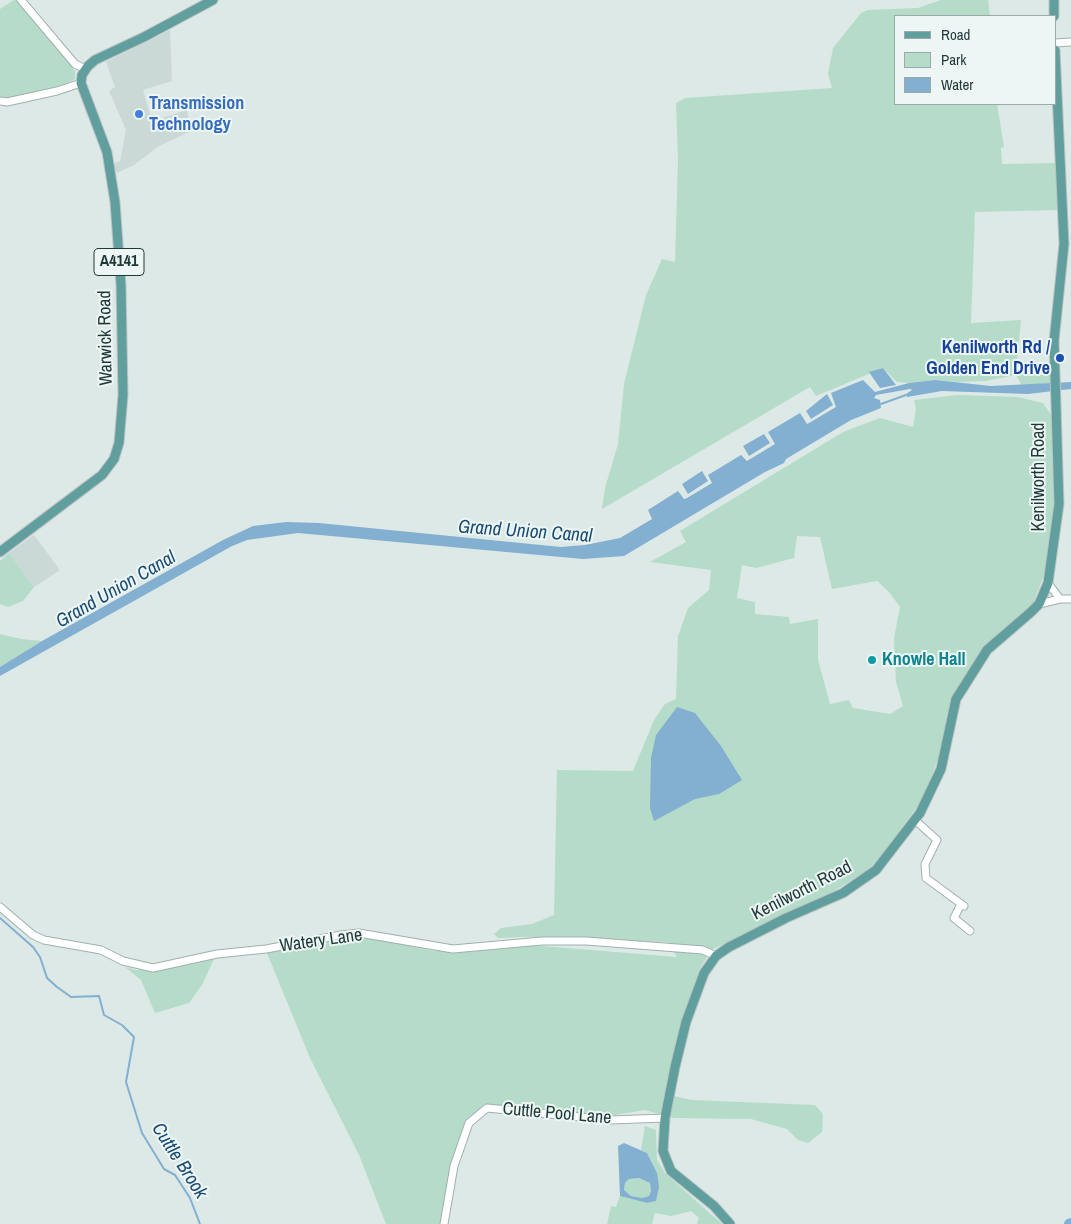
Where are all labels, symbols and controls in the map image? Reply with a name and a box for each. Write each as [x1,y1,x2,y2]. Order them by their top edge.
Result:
legend [894,15,1056,105]
text: Road [941,24,970,45]
text: Park [941,49,966,70]
text: Water [941,74,973,95]
place label: Transmission Technology [149,93,244,136]
marker: Transmission Technology [133,108,145,120]
road number: A4141 [94,248,144,276]
street label: Warwick Road [94,290,118,386]
place label: Kenilworth Rd / Golden End Drive [926,337,1050,379]
marker: Kenilworth Rd / Golden End Drive [1054,352,1066,364]
street label: Kenilworth Road [1028,422,1050,532]
water label: Grand Union Canal [457,516,593,548]
water label: Grand Union Canal [52,547,180,633]
place label: Knowle Hall [882,649,966,671]
marker: Knowle Hall [866,654,878,666]
street label: Kenilworth Road [748,857,856,925]
street label: Watery Lane [278,925,364,957]
street label: Cuttle Pool Lane [502,1098,612,1130]
water label: Cuttle Brook [146,1119,212,1203]

